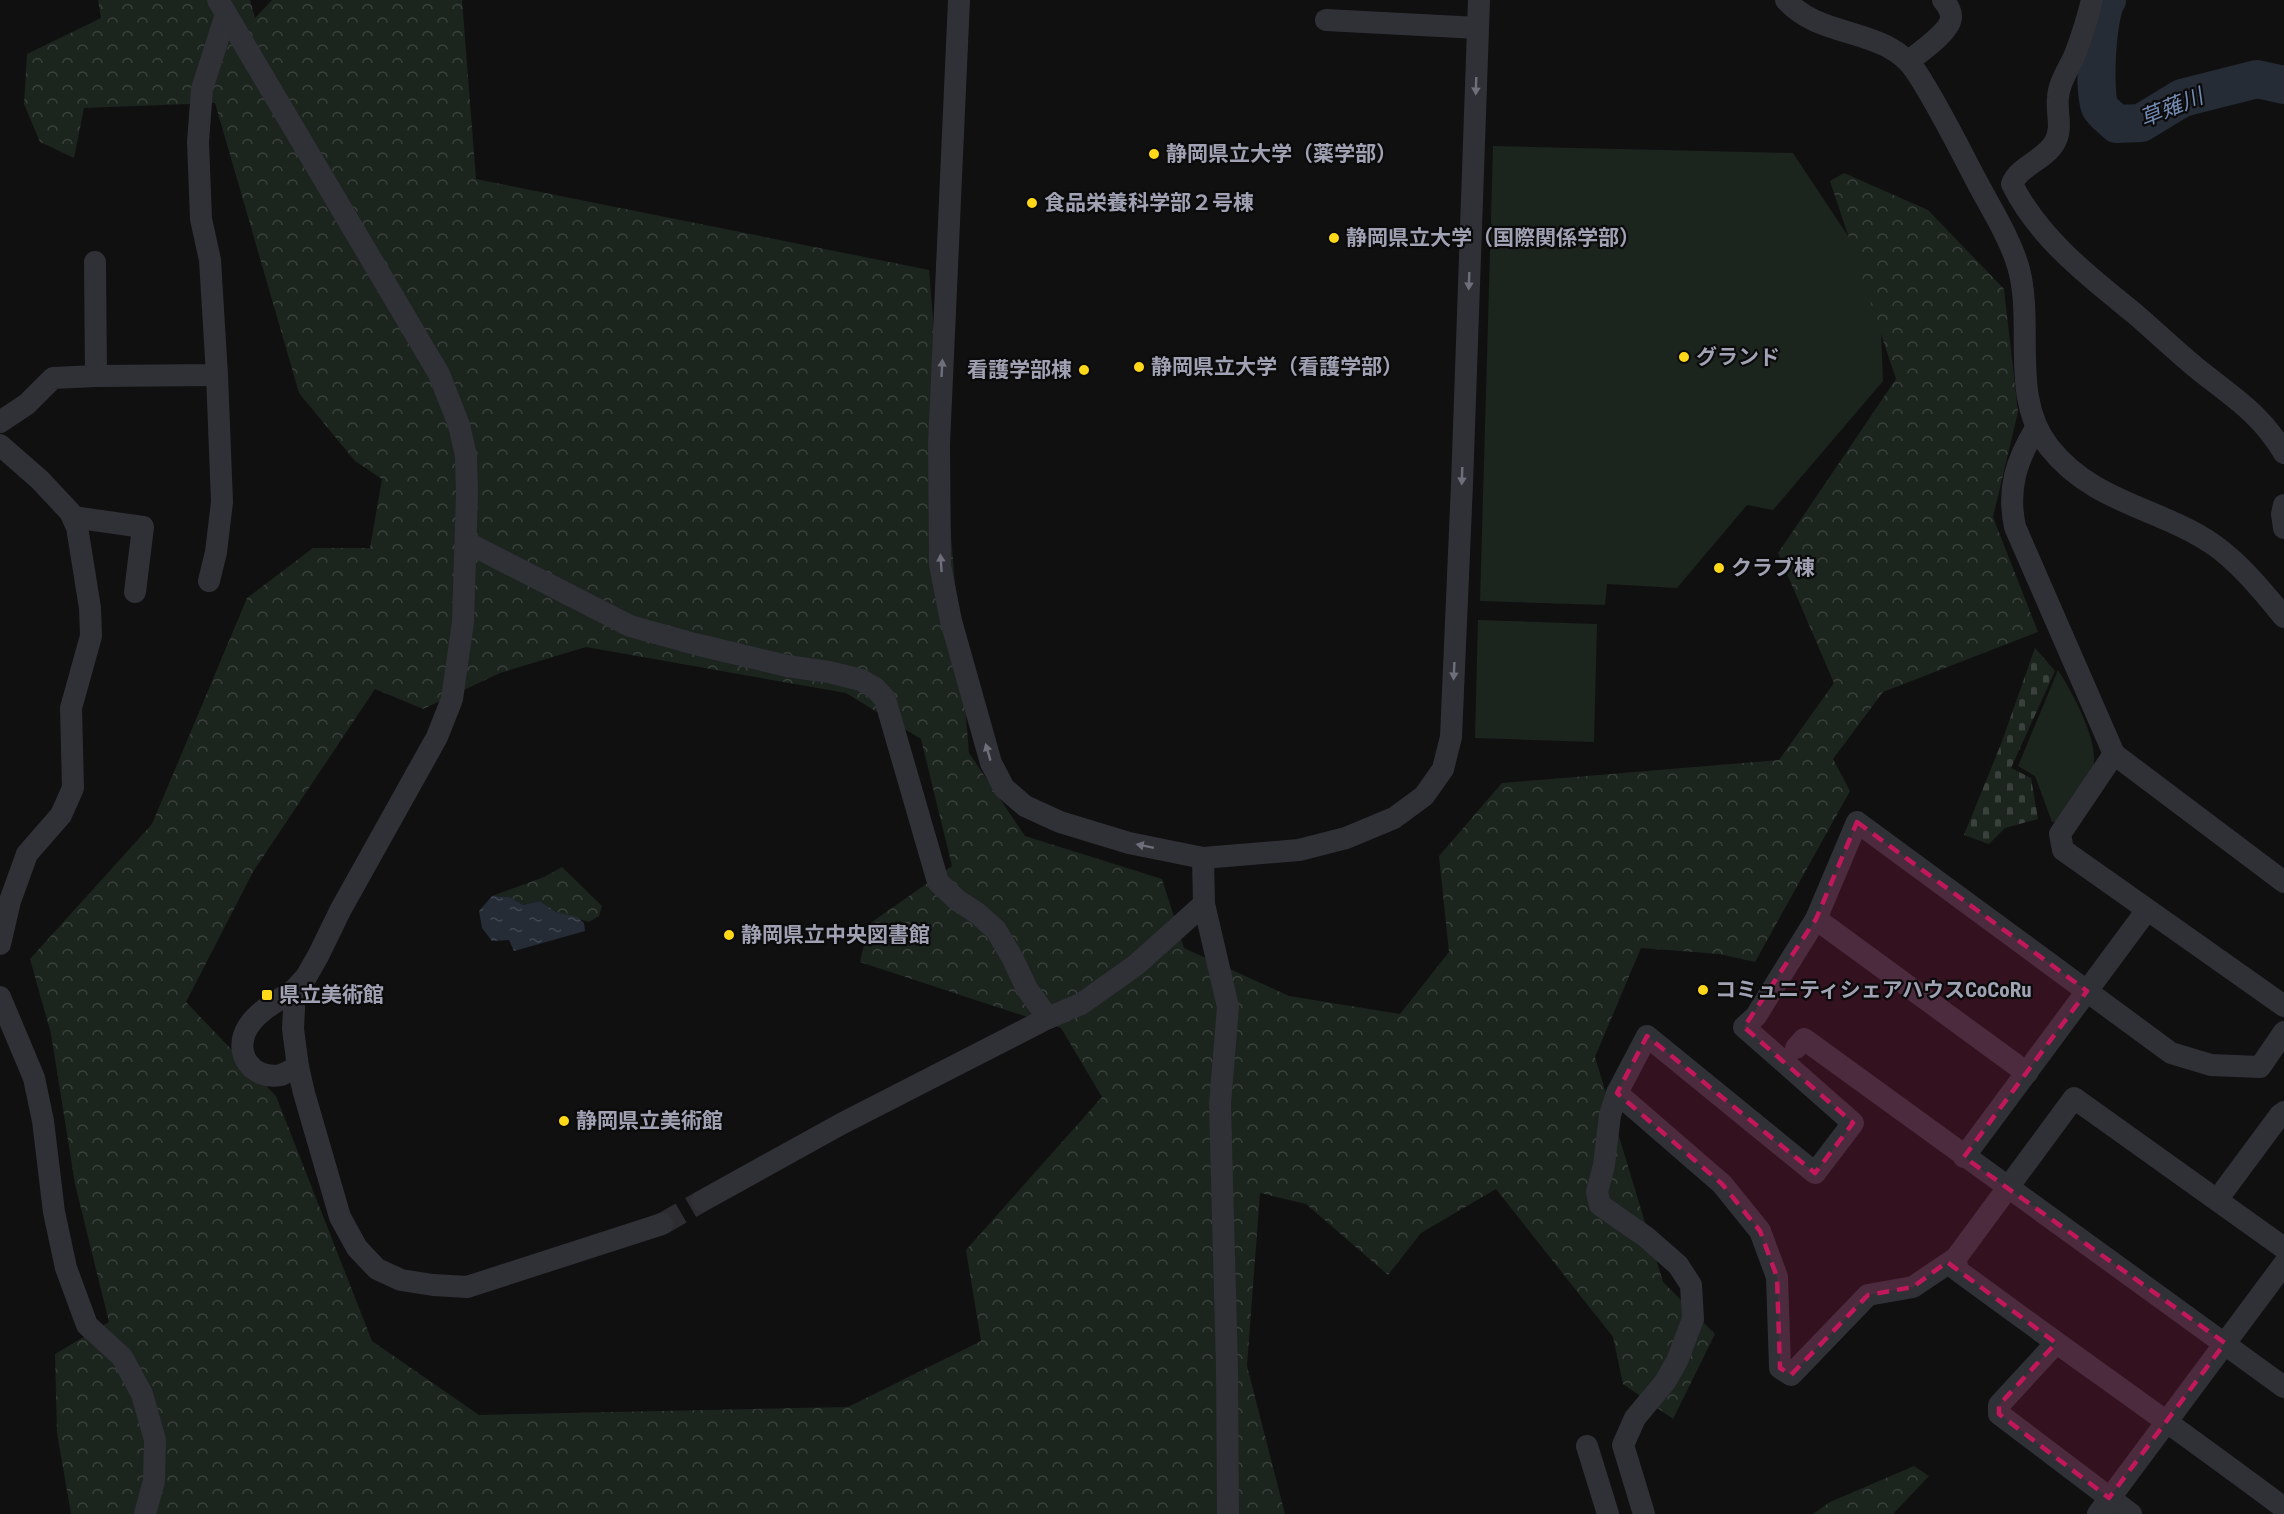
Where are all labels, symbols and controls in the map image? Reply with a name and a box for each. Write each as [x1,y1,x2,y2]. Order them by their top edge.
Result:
one-way arrow [1472,77,1481,96]
water label: 草薙川 [2136,83,2208,131]
place label: 静岡県立大学（薬学部） [1166,142,1397,166]
marker: 静岡県立大学（薬学部） [1147,147,1161,161]
place label: 食品栄養科学部２号棟 [1044,191,1254,215]
marker: 食品栄養科学部２号棟 [1025,196,1039,210]
place label: 静岡県立大学（国際関係学部） [1346,226,1640,250]
marker: 静岡県立大学（国際関係学部） [1327,231,1341,245]
one-way arrow [1465,272,1474,291]
place label: グランド [1696,345,1780,369]
marker: グランド [1677,350,1691,364]
place label: 静岡県立大学（看護学部） [1151,355,1403,379]
place label: 看護学部棟 [967,358,1072,382]
one-way arrow [938,359,947,378]
marker: 静岡県立大学（看護学部） [1132,360,1146,374]
marker: 看護学部棟 [1077,363,1091,377]
one-way arrow [1458,467,1467,486]
one-way arrow [936,553,946,572]
place label: クラブ棟 [1731,556,1815,580]
marker: クラブ棟 [1712,561,1726,575]
one-way arrow [1449,661,1458,680]
one-way arrow [983,743,992,761]
one-way arrow [1136,841,1155,850]
place label: 静岡県立中央図書館 [741,923,930,947]
marker: 静岡県立中央図書館 [722,928,736,942]
place label: コミュニティシェアハウスCoCoRu [1715,978,2032,1002]
place label: 県立美術館 [279,983,384,1007]
marker: コミュニティシェアハウスCoCoRu [1696,983,1710,997]
marker: 県立美術館 [260,988,274,1002]
place label: 静岡県立美術館 [576,1109,723,1133]
marker: 静岡県立美術館 [557,1114,571,1128]

